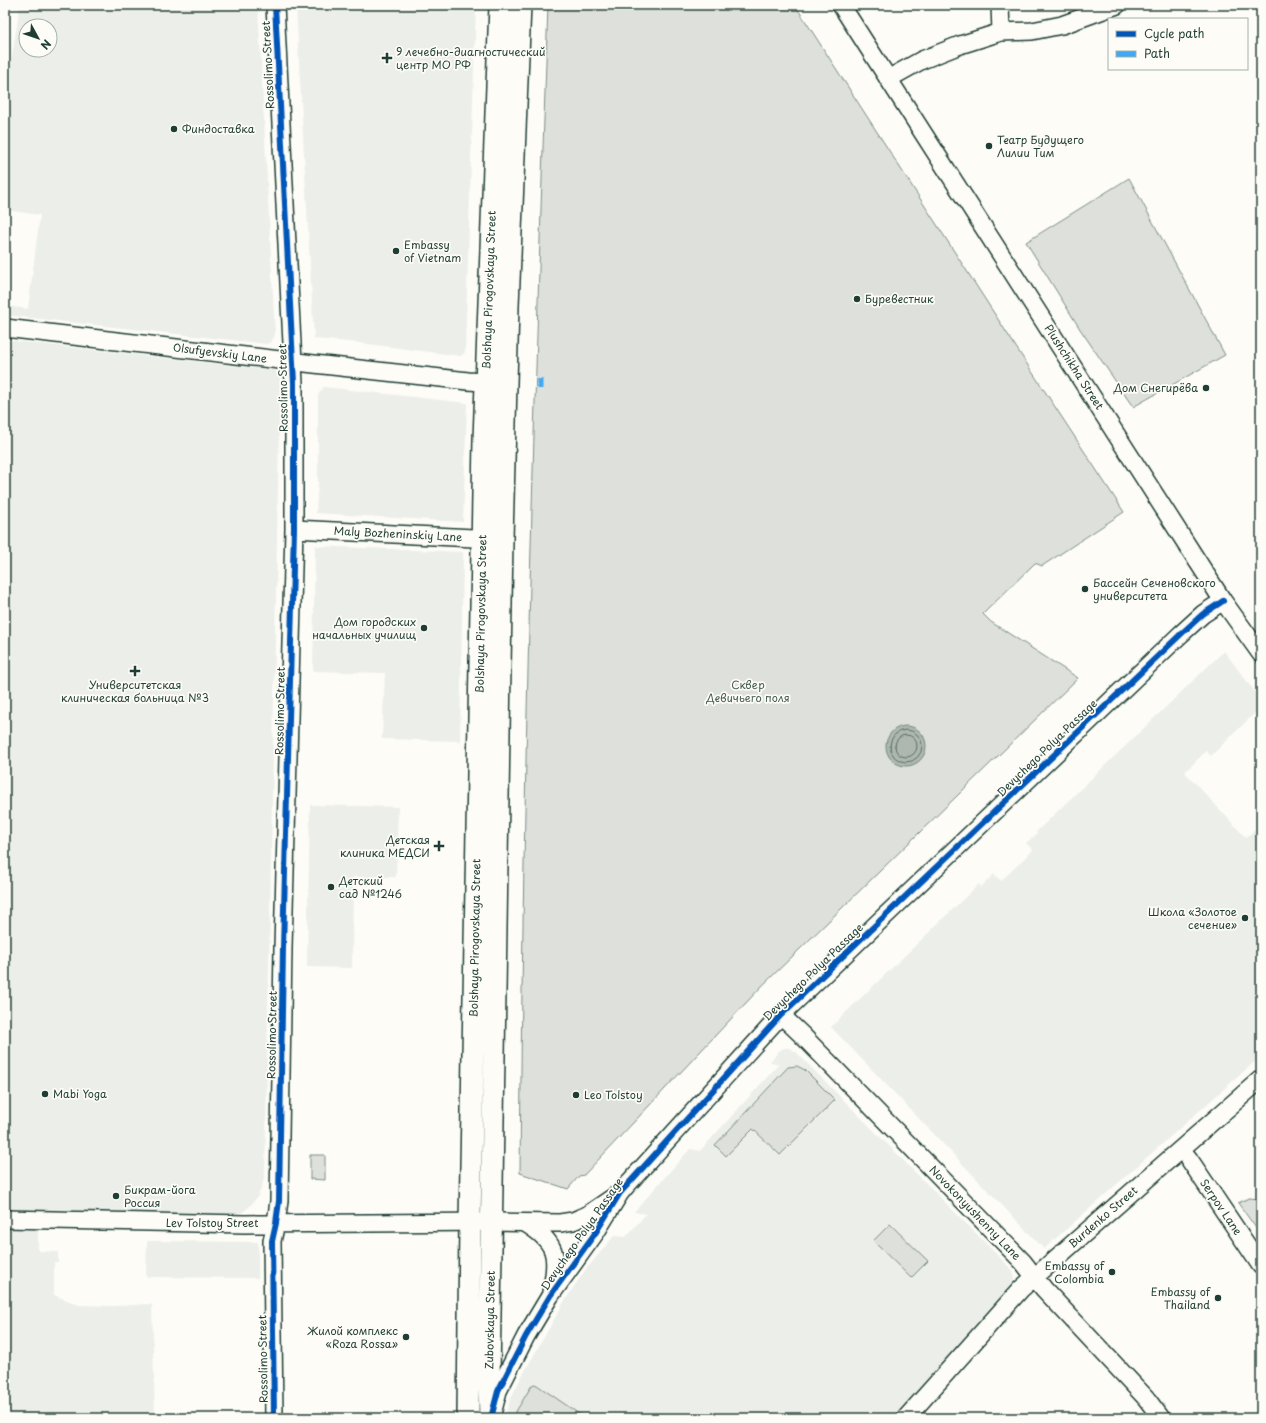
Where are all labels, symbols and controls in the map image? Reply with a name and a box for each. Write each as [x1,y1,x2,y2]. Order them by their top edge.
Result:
north arrow [18,18,58,58]
legend [1108,18,1248,70]
street label: Rossolimo Street [257,20,278,110]
text: Cycle path [1144,24,1205,42]
text: N [37,36,55,54]
place label: 9 лечебно-диагностический центр МО РФ [396,43,546,73]
text: Path [1144,44,1170,62]
marker: 9 лечебно-диагностический центр МО РФ [381,52,393,64]
place label: Финдоставка [182,120,255,137]
marker: Финдоставка [169,124,179,134]
place label: Театр Будущего Лилии Тим [997,131,1084,161]
marker: Театр Будущего Лилии Тим [984,141,994,151]
street label: Bolshaya Pirogovskaya Street [477,210,500,370]
place label: Embassy of Vietnam [404,236,461,266]
marker: Embassy of Vietnam [391,246,401,256]
place label: Буревестник [865,290,934,307]
marker: Буревестник [852,294,862,304]
street label: Plushchikha Street [1040,321,1109,413]
street label: Olsufyevskiy Lane [172,338,268,367]
street label: Rossolimo Street [273,343,292,432]
place label: Дом Снегирёва [1113,379,1198,396]
marker: Дом Снегирёва [1201,383,1211,393]
street label: Maly Bozheninskiy Lane [333,522,463,545]
street label: Bolshaya Pirogovskaya Street [471,534,490,693]
place label: Бассейн Сеченовского университета [1093,574,1216,604]
marker: Бассейн Сеченовского университета [1080,584,1090,594]
place label: Дом городских начальных училищ [312,613,416,643]
marker: Дом городских начальных училищ [419,623,429,633]
marker: Университетская клиническая больница №3 [129,665,141,677]
street label: Rossolimo Street [270,666,289,755]
place label: Университетская клиническая больница №3 [61,676,209,706]
park label: Сквер Девичьего поля [705,676,790,706]
street label: Devychego Polya Passage [993,695,1101,800]
place label: Детская клиника МЕДСИ [340,831,430,861]
marker: Детская клиника МЕДСИ [433,840,445,852]
street label: Bolshaya Pirogovskaya Street [465,858,484,1017]
place label: Детский сад №1246 [338,872,402,902]
marker: Детский сад №1246 [326,882,336,892]
place label: Школа «Золотое сечение» [1148,903,1237,933]
marker: Школа «Золотое сечение» [1240,913,1250,923]
street label: Devychego Polya Passage [759,919,867,1024]
street label: Rossolimo Street [262,990,281,1079]
place label: Mabi Yoga [53,1085,107,1102]
place label: Leo Tolstoy [584,1086,643,1103]
marker: Mabi Yoga [40,1089,50,1099]
marker: Leo Tolstoy [571,1090,581,1100]
street label: Novokonyushenny Lane [926,1162,1025,1264]
street label: Devychego Polya Passage [536,1174,627,1293]
street label: Serpov Lane [1196,1175,1247,1239]
place label: Бикрам-йога Россия [124,1181,196,1211]
street label: Burdenko Street [1064,1181,1141,1251]
marker: Бикрам-йога Россия [111,1191,121,1201]
street label: Lev Tolstoy Street [166,1214,258,1231]
place label: Embassy of Colombia [1045,1257,1106,1287]
marker: Embassy of Colombia [1107,1267,1117,1277]
street label: Zubovskaya Street [480,1270,499,1370]
place label: Embassy of Thailand [1151,1283,1212,1313]
marker: Embassy of Thailand [1213,1293,1223,1303]
street label: Rossolimo Street [253,1314,272,1403]
place label: Жилой комплекс «Roza Rossa» [307,1322,398,1352]
marker: Жилой комплекс «Roza Rossa» [401,1332,411,1342]

